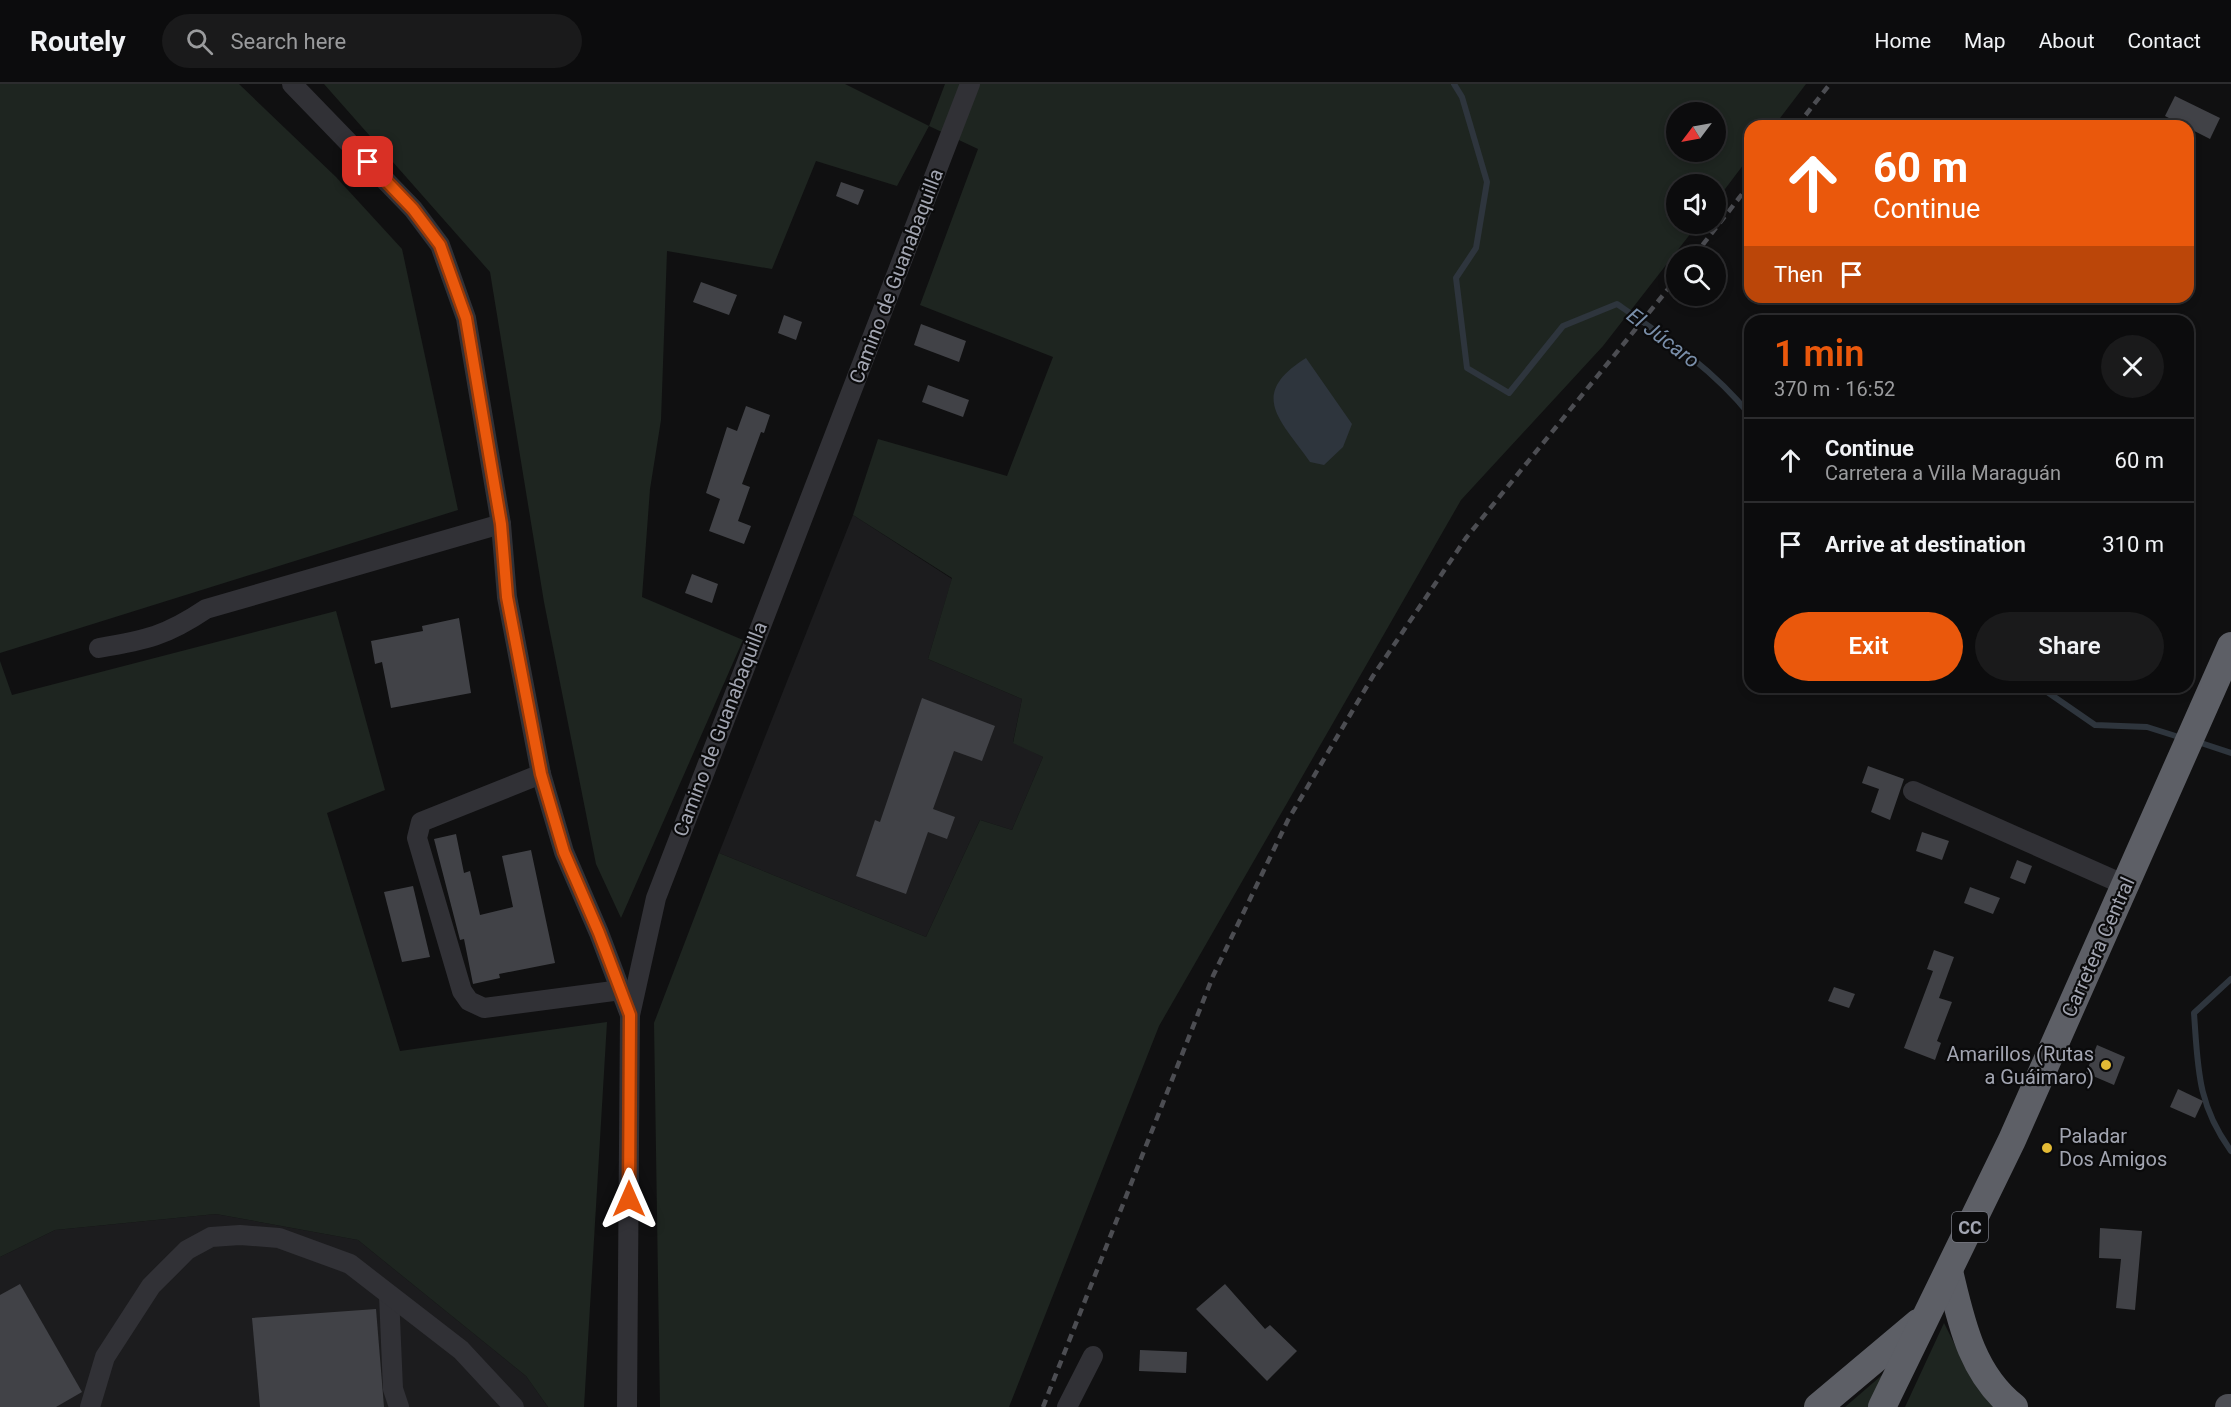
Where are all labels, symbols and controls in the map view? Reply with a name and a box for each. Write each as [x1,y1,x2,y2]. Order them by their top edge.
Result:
search box [162,14,582,68]
text: Routely [30,25,126,58]
icon: search [183,25,216,58]
text: Search here [231,29,346,54]
text: Home [1875,29,1931,53]
text: Map [1964,29,2006,53]
text: About [2039,29,2095,53]
text: Contact [2128,29,2201,53]
north arrow [1666,102,1726,162]
map controls [1666,102,1726,306]
pin [342,136,393,187]
text: 60 m [1873,143,1968,192]
icon: ahead [1774,144,1852,222]
icon: arrive [351,145,384,178]
street label: Camino de Guanabaquilla [844,165,948,387]
button: sound [1666,174,1726,234]
text: Continue [1873,193,1980,225]
button: search [1666,246,1726,306]
icon: arrive [1835,258,1868,291]
text: Then [1774,262,1823,287]
water label: El Júcaro [1622,303,1704,373]
text: 1 min [1774,333,1864,375]
button: close [2101,335,2164,398]
text: 370 m · 16:52 [1774,377,1895,401]
text: Continue [1825,436,1914,461]
icon: ahead [1774,444,1807,477]
text: 60 m [2115,448,2164,473]
text: Carretera a Villa Maraguán [1825,461,2061,485]
icon: arrive [1774,528,1807,561]
text: Arrive at destination [1825,532,2026,557]
text: 310 m [2102,532,2164,557]
button: Exit [1774,612,1963,681]
button: Share [1975,612,2164,681]
street label: Camino de Guanabaquilla [668,618,772,840]
street label: Carretera Central [2056,873,2140,1021]
place label: Amarillos (Rutas a Guáimaro) [1947,1042,2094,1089]
marker: Amarillos (Rutas a Guáimaro) [2099,1058,2113,1072]
place label: Paladar Dos Amigos [2059,1124,2167,1171]
marker: Paladar Dos Amigos [2040,1141,2054,1155]
position arrow [597,1167,661,1231]
road number: CC [1952,1212,1988,1242]

